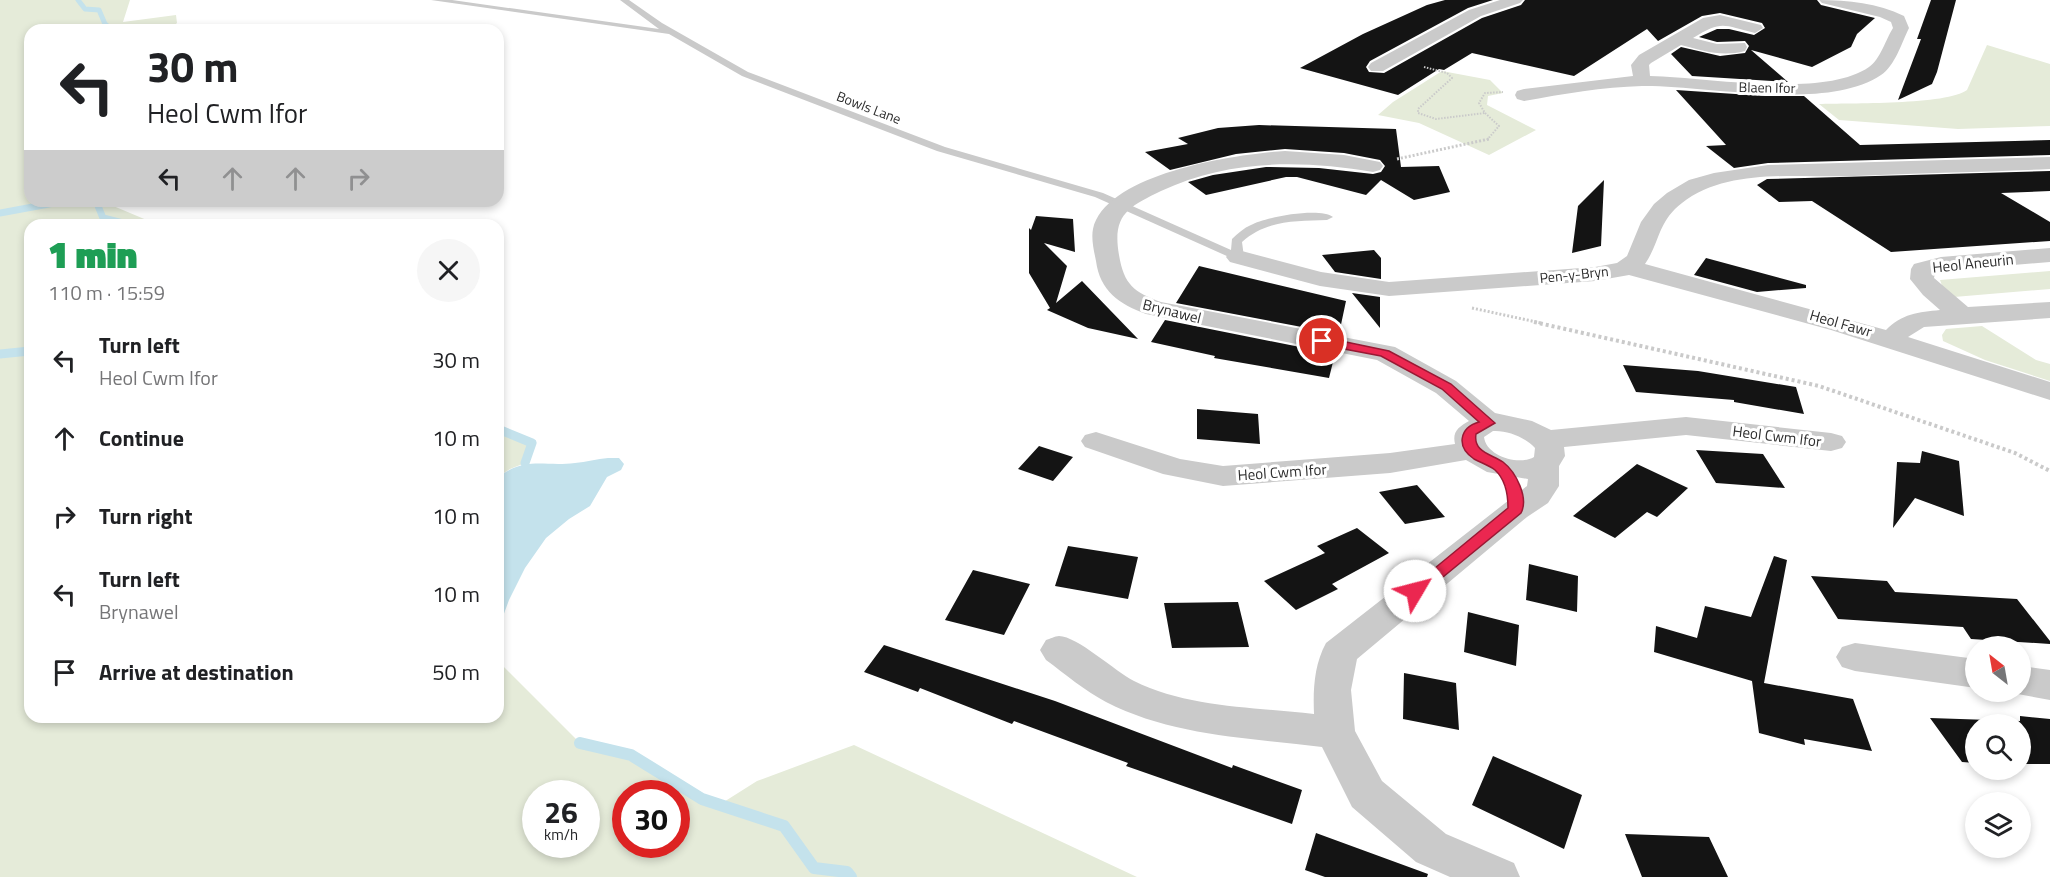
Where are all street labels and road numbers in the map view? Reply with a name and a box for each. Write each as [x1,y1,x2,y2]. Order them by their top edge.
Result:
street label: Blaen Ifor [1738,76,1796,98]
street label: Bowls Lane [834,85,904,129]
street label: Heol Aneurin [1931,247,2015,279]
street label: Pen-y-Bryn [1538,260,1610,288]
street label: Brynawel [1140,293,1204,329]
street label: Heol Fawr [1807,303,1875,343]
street label: Heol Cwm Ifor [1731,419,1823,453]
street label: Heol Cwm Ifor [1237,457,1327,487]

